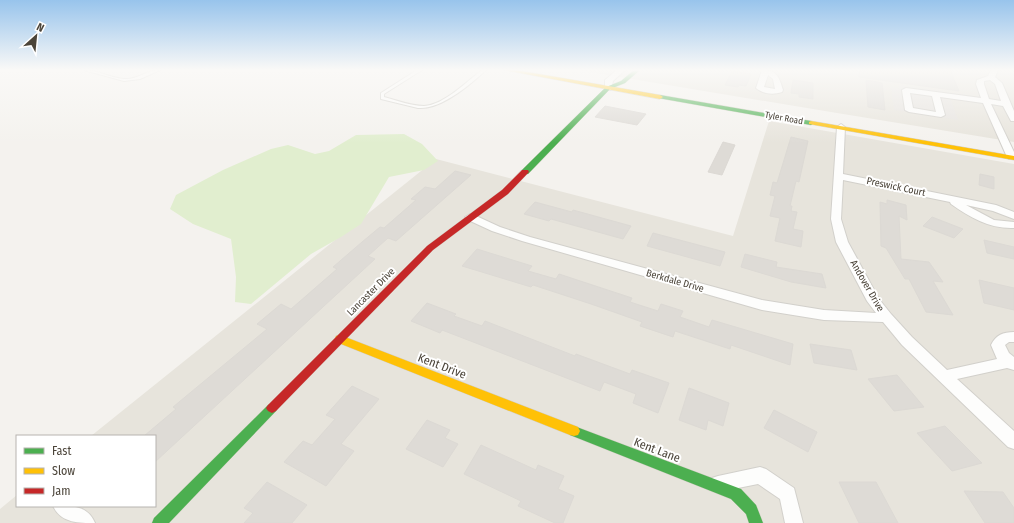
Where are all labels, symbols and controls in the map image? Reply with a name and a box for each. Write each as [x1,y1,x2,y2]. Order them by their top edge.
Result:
north arrow [16,16,56,56]
text: N [34,20,46,35]
street label: Tyler Road [764,110,804,126]
street label: Preswick Court [865,175,927,199]
street label: Andover Drive [847,258,887,314]
street label: Lancaster Drive [345,265,398,318]
street label: Berkdale Drive [645,267,705,295]
street label: Kent Drive [416,350,468,382]
legend [16,435,156,507]
street label: Kent Lane [632,435,682,465]
text: Fast [52,444,71,458]
text: Slow [52,464,75,478]
text: Jam [52,484,70,498]

